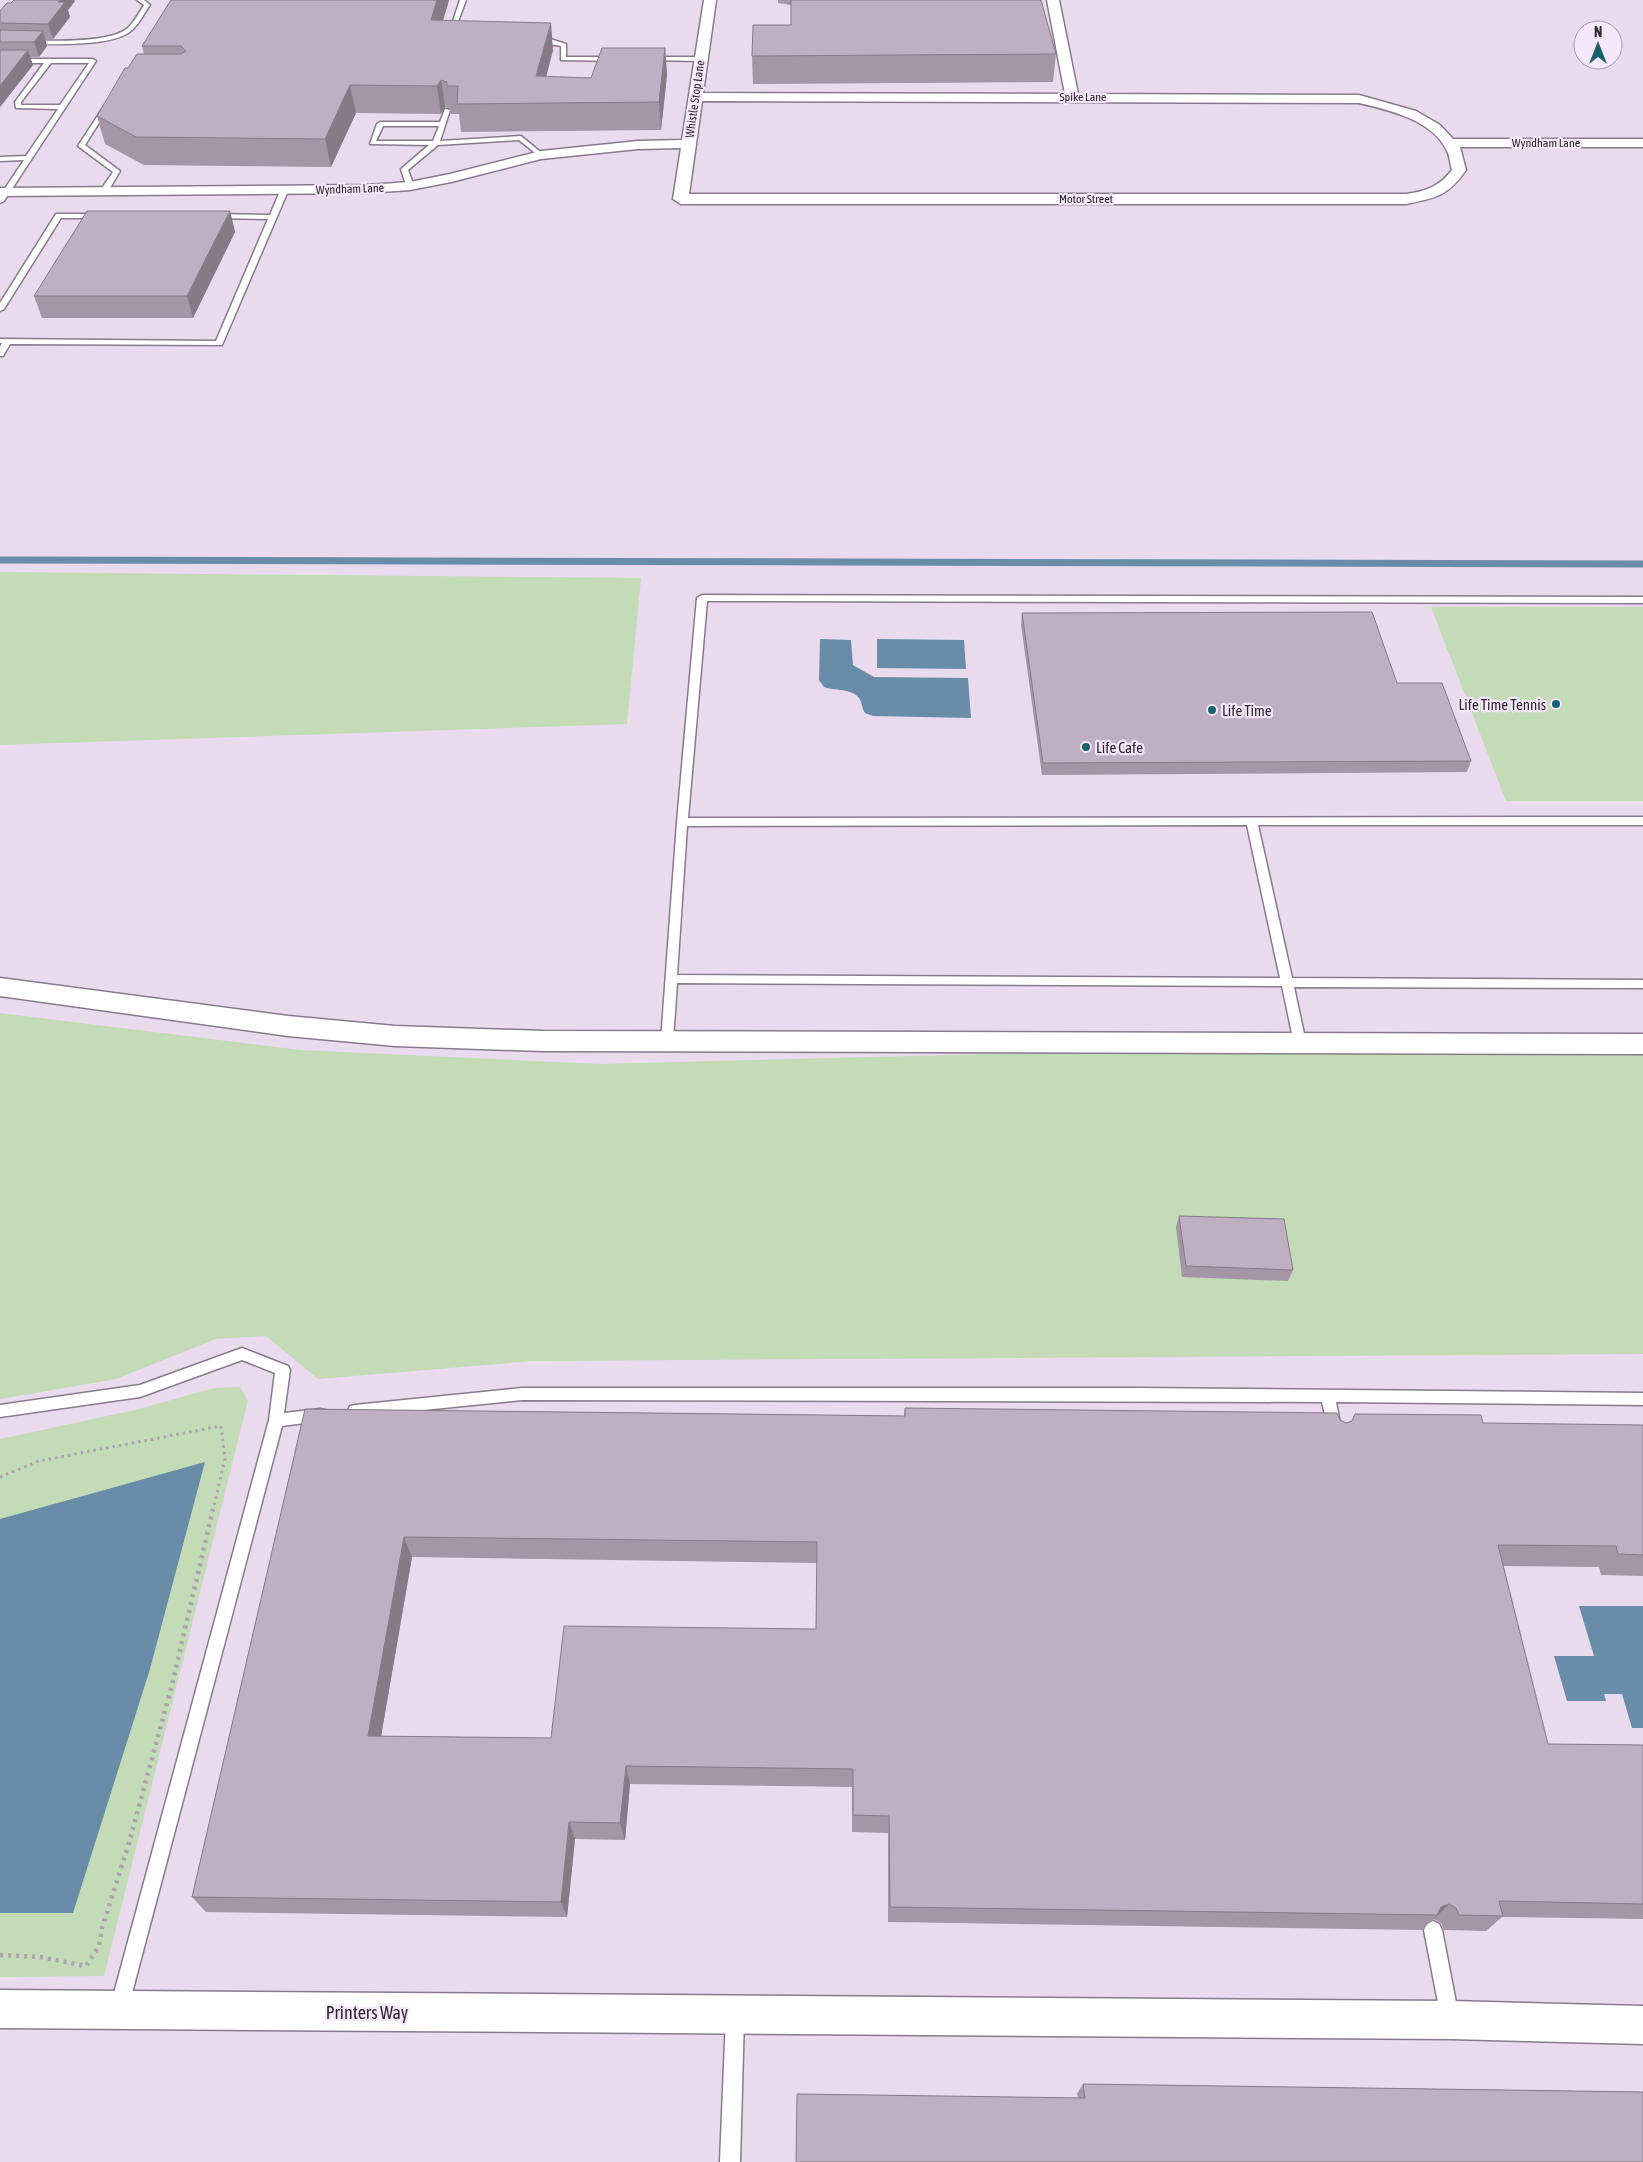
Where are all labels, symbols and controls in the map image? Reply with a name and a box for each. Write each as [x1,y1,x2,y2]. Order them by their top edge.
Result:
north arrow [1573,20,1623,70]
text: N [1594,24,1602,40]
street label: Whistle Stop Lane [683,59,707,139]
street label: Spike Lane [1059,90,1107,104]
street label: Wyndham Lane [1512,136,1580,150]
street label: Wyndham Lane [316,181,384,197]
street label: Motor Street [1059,192,1114,206]
place label: Life Time Tennis [1459,696,1546,713]
marker: Life Time Tennis [1550,698,1562,710]
place label: Life Time [1222,702,1272,719]
marker: Life Time [1206,704,1218,716]
place label: Life Cafe [1096,739,1143,756]
marker: Life Cafe [1080,741,1092,753]
street label: Printers Way [326,2002,408,2023]

